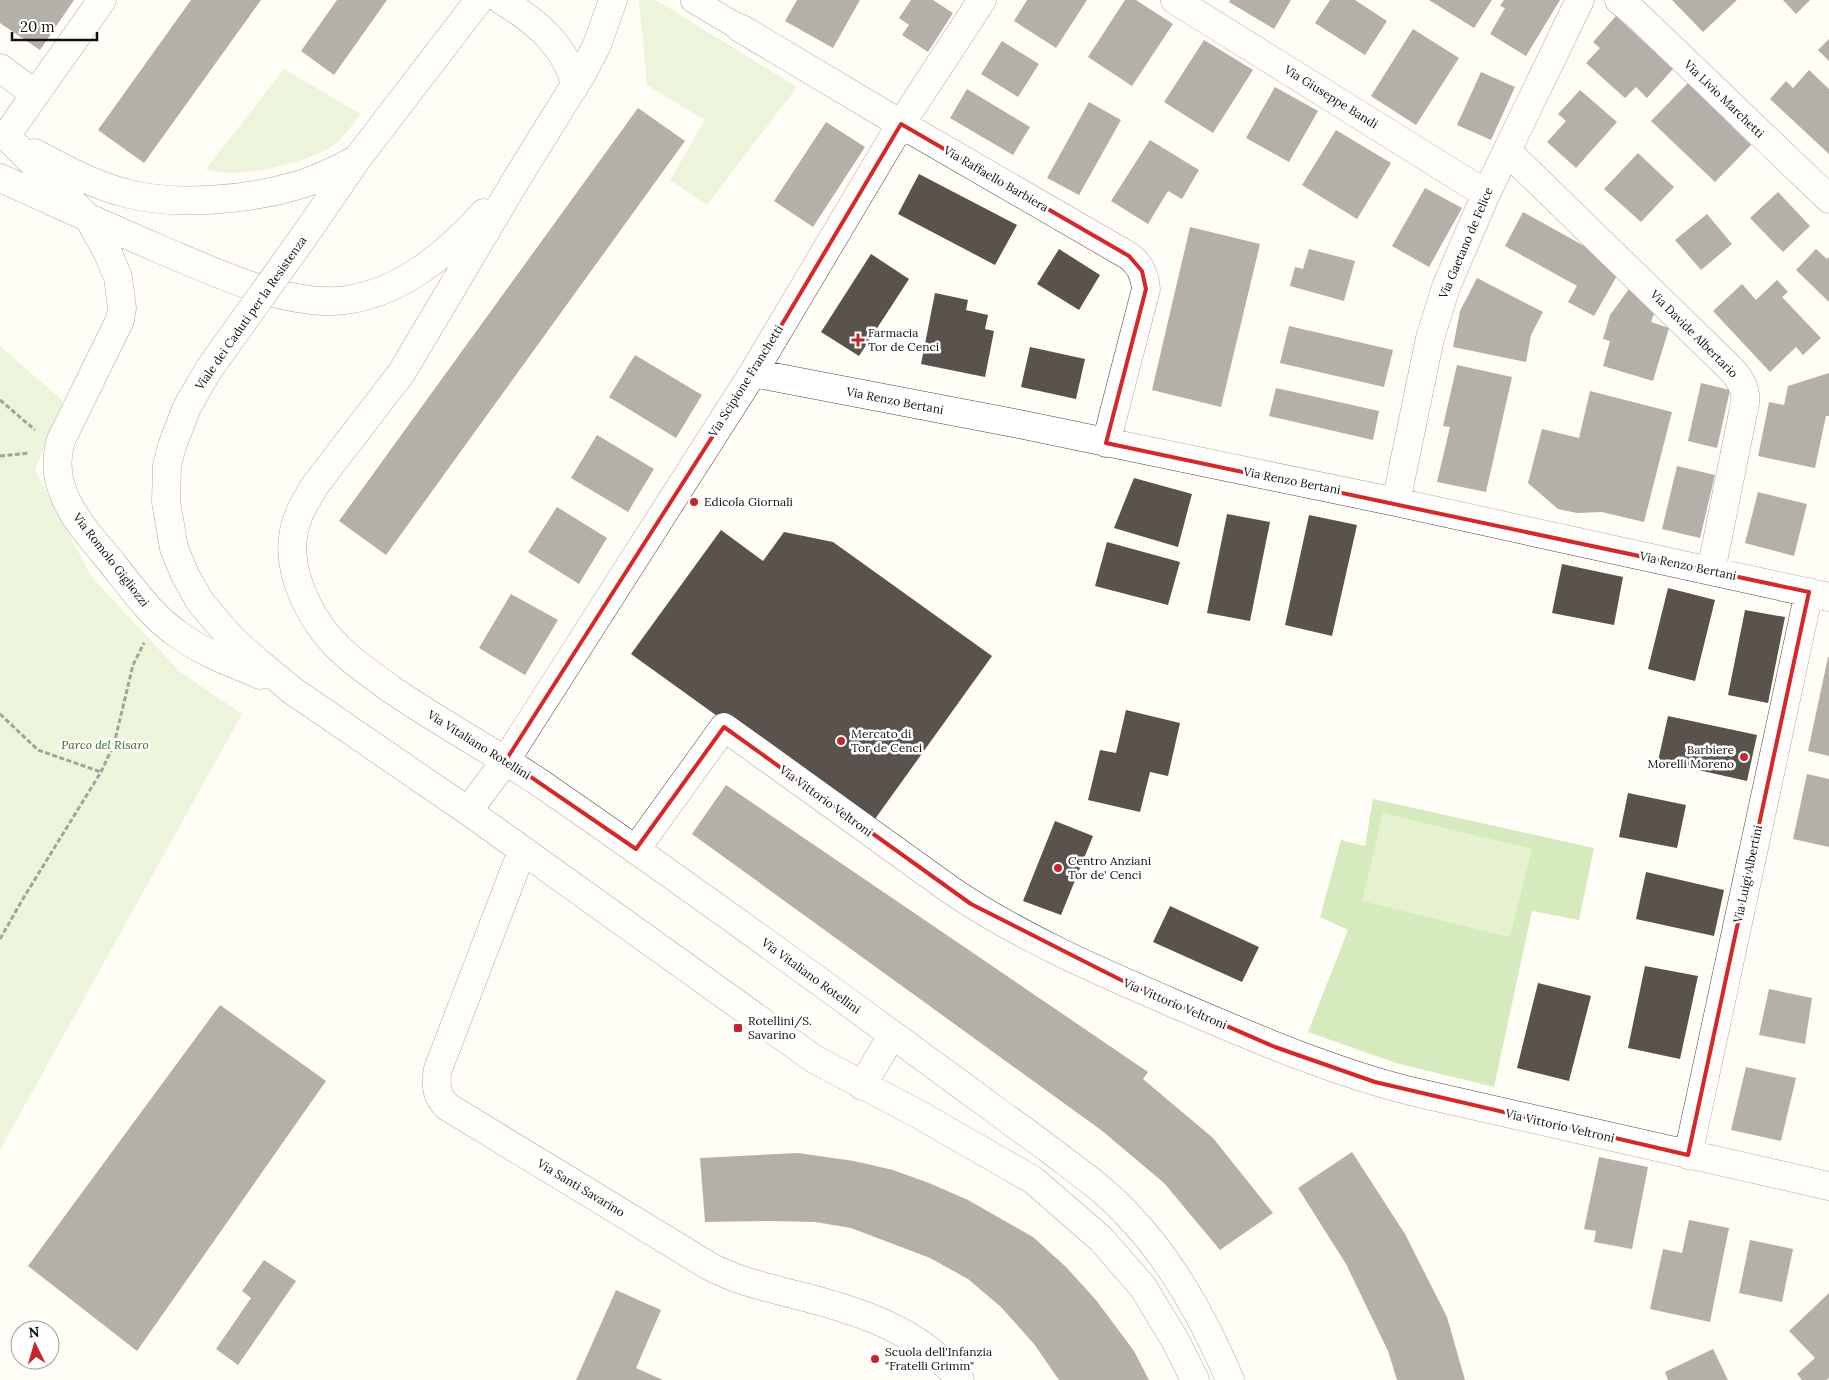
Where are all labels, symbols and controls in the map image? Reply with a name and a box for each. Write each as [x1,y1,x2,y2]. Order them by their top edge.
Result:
scale bar [12,10,98,42]
text: 20 m [20,17,55,36]
street label: Via Livio Marchetti [1681,56,1767,141]
street label: Via Giuseppe Bandi [1281,61,1381,131]
street label: Via Raffaello Barbiera [940,142,1051,215]
street label: Via Gaetano de Felice [1435,184,1496,302]
street label: Viale dei Caduti per la Resistenza [191,233,310,393]
street label: Via Davide Albertario [1647,286,1741,381]
street label: Via Scipione Franchetti [704,322,786,440]
place label: Farmacia Tor de Cenci [868,325,939,354]
marker: Farmacia Tor de Cenci [852,334,864,346]
street label: Via Renzo Bertani [844,384,945,417]
street label: Via Renzo Bertani [1241,464,1342,497]
place label: Edicola Giornali [704,494,793,509]
marker: Edicola Giornali [688,496,700,508]
street label: Via Romolo Gigliozzi [70,509,153,610]
street label: Via Renzo Bertani [1637,548,1738,583]
street label: Via Vitaliano Rotellini [424,706,534,782]
place label: Mercato di Tor de Cenci [851,726,922,755]
marker: Mercato di Tor de Cenci [835,735,847,747]
park label: Parco del Risaro [61,737,149,752]
place label: Barbiere Morelli Moreno [1648,742,1734,771]
marker: Barbiere Morelli Moreno [1738,751,1750,763]
street label: Via Vittorio Veltroni [776,761,876,839]
street label: Via Luigi Albertini [1730,824,1765,925]
place label: Centro Anziani Tor de' Cenci [1068,853,1151,882]
marker: Centro Anziani Tor de' Cenci [1052,862,1064,874]
street label: Via Vitaliano Rotellini [758,934,864,1017]
street label: Via Vittorio Veltroni [1120,974,1229,1032]
place label: Rotellini/S. Savarino [748,1013,812,1042]
marker: Rotellini/S. Savarino [732,1022,744,1034]
street label: Via Vittorio Veltroni [1503,1105,1616,1145]
street label: Via Santi Savarino [534,1155,628,1220]
north arrow [10,1320,60,1370]
text: N [28,1323,40,1341]
place label: Scuola dell'Infanzia "Fratelli Grimm" [885,1344,992,1373]
marker: Scuola dell'Infanzia "Fratelli Grimm" [869,1353,881,1365]

